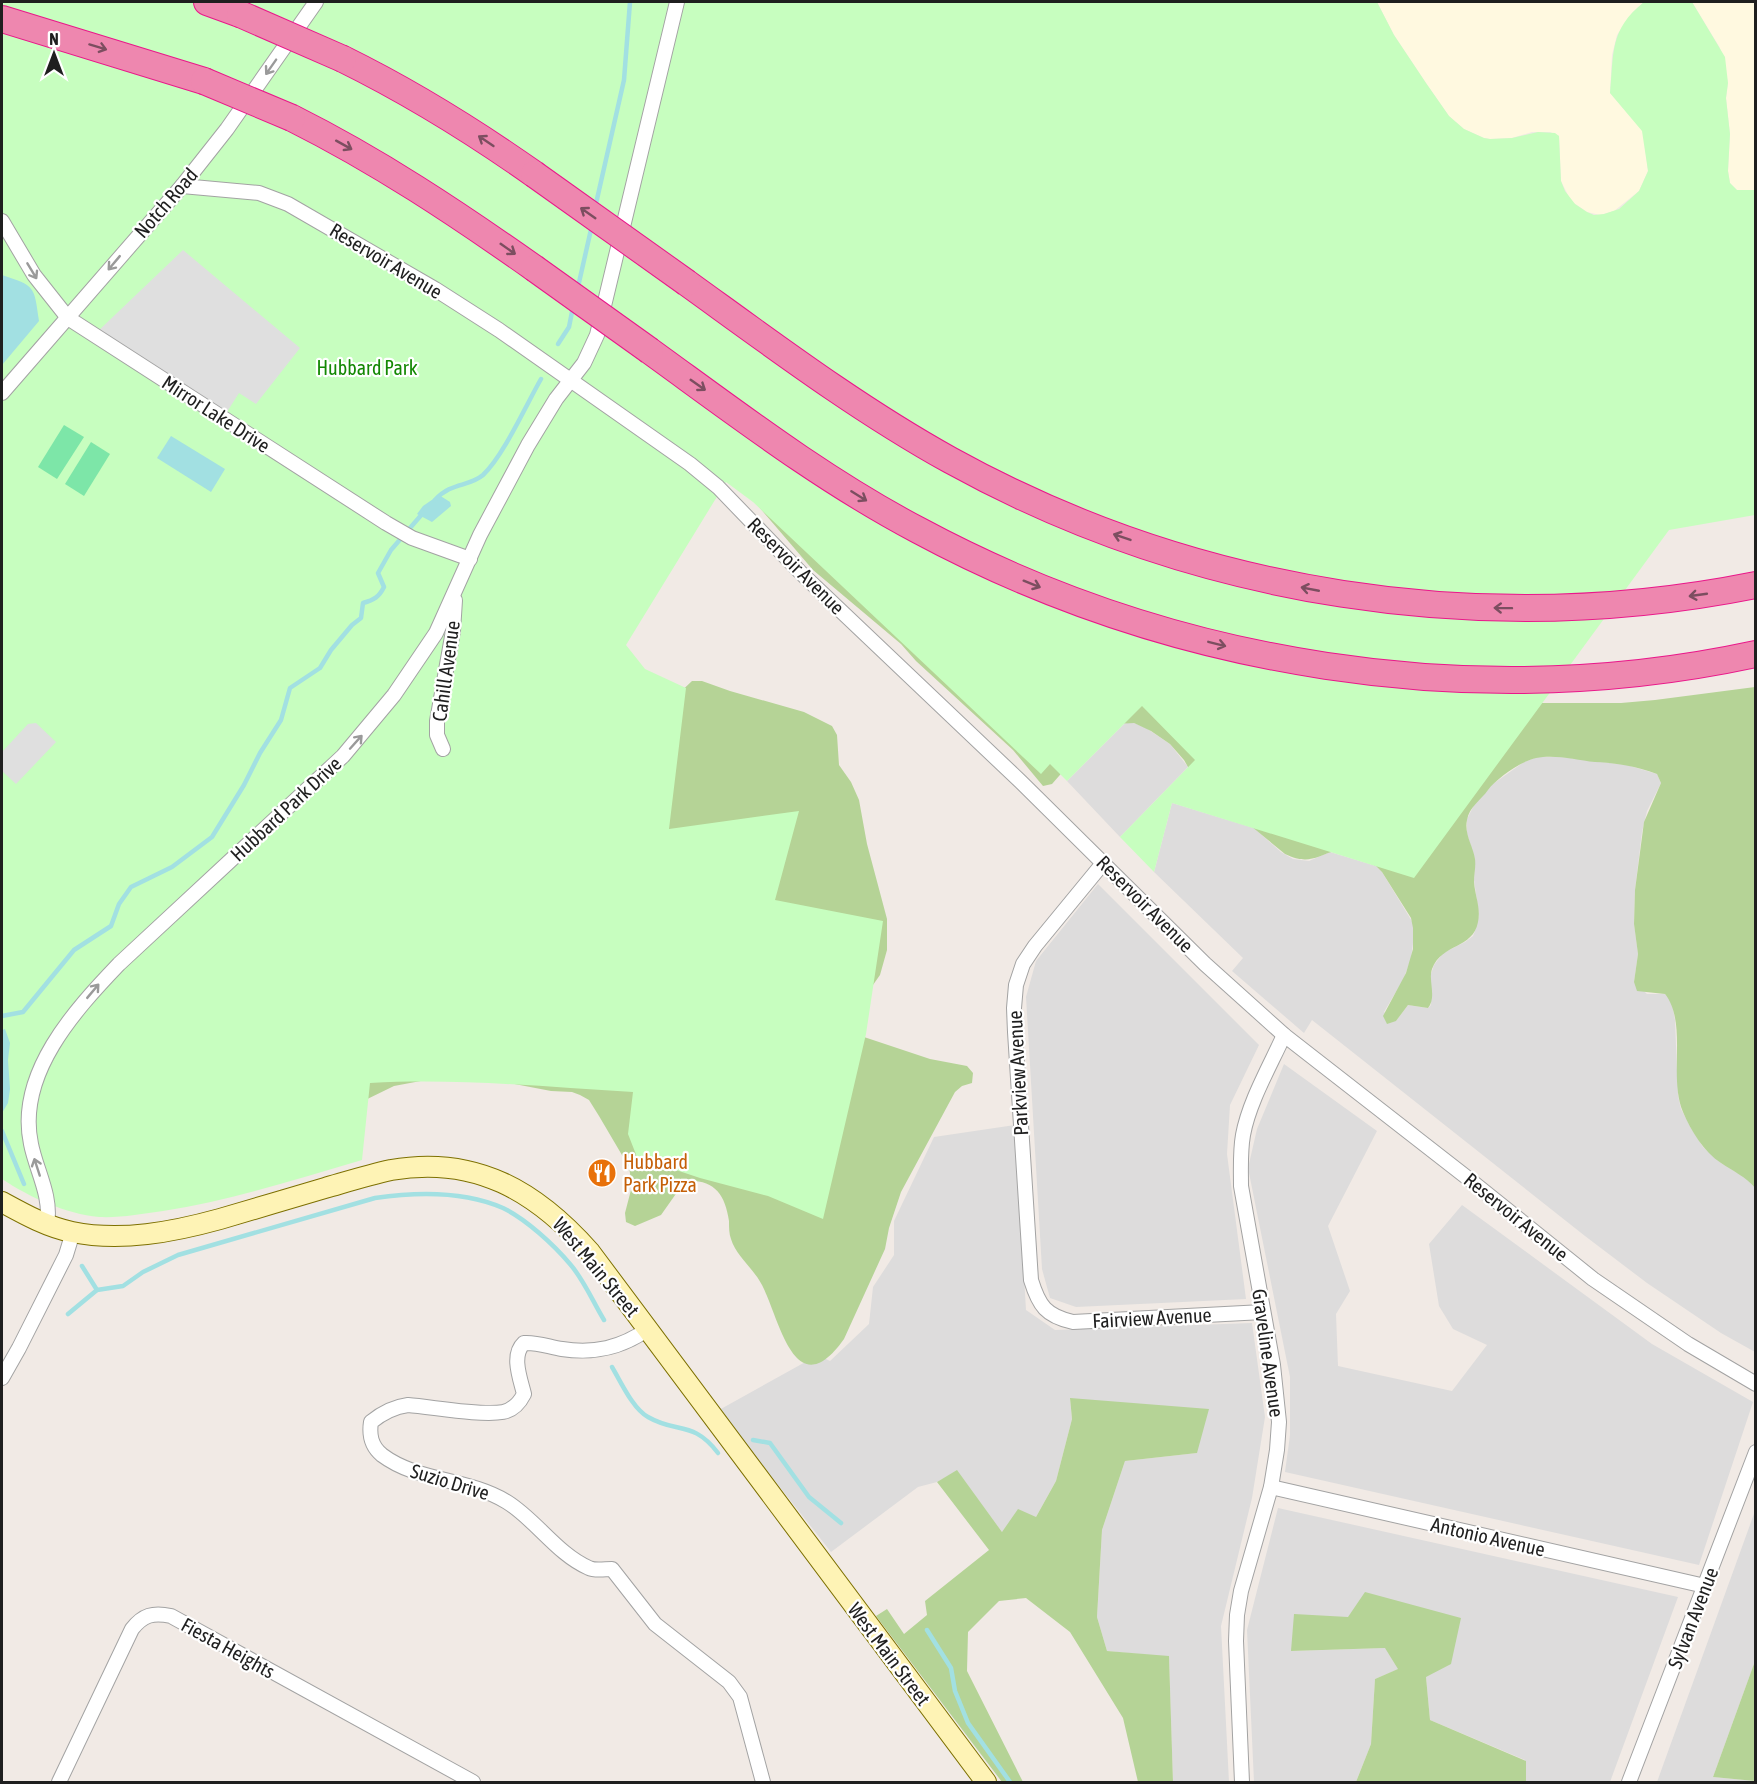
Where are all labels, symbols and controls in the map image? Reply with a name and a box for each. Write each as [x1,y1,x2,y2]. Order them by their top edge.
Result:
north arrow [24,24,84,84]
text: N [49,30,59,48]
one-way arrow [88,42,107,53]
one-way arrow [265,58,277,74]
one-way arrow [478,135,495,147]
one-way arrow [334,140,352,151]
street label: Notch Road [129,163,202,242]
one-way arrow [580,207,597,219]
street label: Reservoir Avenue [326,218,447,303]
one-way arrow [500,243,516,256]
one-way arrow [108,255,121,271]
one-way arrow [26,262,38,279]
park label: Hubbard Park [316,356,418,379]
street label: Mirror Lake Drive [158,370,275,457]
one-way arrow [689,379,705,392]
one-way arrow [850,490,867,502]
street label: Reservoir Avenue [743,513,849,619]
one-way arrow [1113,531,1132,542]
one-way arrow [1022,579,1041,590]
one-way arrow [1300,583,1320,594]
one-way arrow [1688,590,1708,601]
one-way arrow [1494,602,1514,614]
street label: Cahill Avenue [427,619,464,723]
one-way arrow [1208,639,1227,651]
one-way arrow [349,734,363,749]
street label: Hubbard Park Drive [226,752,346,866]
street label: Reservoir Avenue [1092,851,1198,957]
one-way arrow [86,984,100,999]
street label: Parkview Avenue [1003,1010,1032,1136]
place label: Hubbard Park Pizza [623,1150,697,1196]
restaurant icon: Hubbard Park Pizza [586,1157,618,1189]
one-way arrow [31,1158,42,1177]
street label: Reservoir Avenue [1460,1168,1573,1266]
street label: West Main Street [548,1212,645,1321]
street label: Graveline Avenue [1248,1287,1289,1419]
street label: Fairview Avenue [1092,1303,1212,1332]
street label: Suzio Drive [408,1459,492,1504]
street label: Antonio Avenue [1429,1512,1547,1561]
street label: Sylvan Avenue [1663,1564,1722,1672]
street label: West Main Street [843,1598,935,1710]
street label: Fiesta Heights [178,1613,279,1683]

